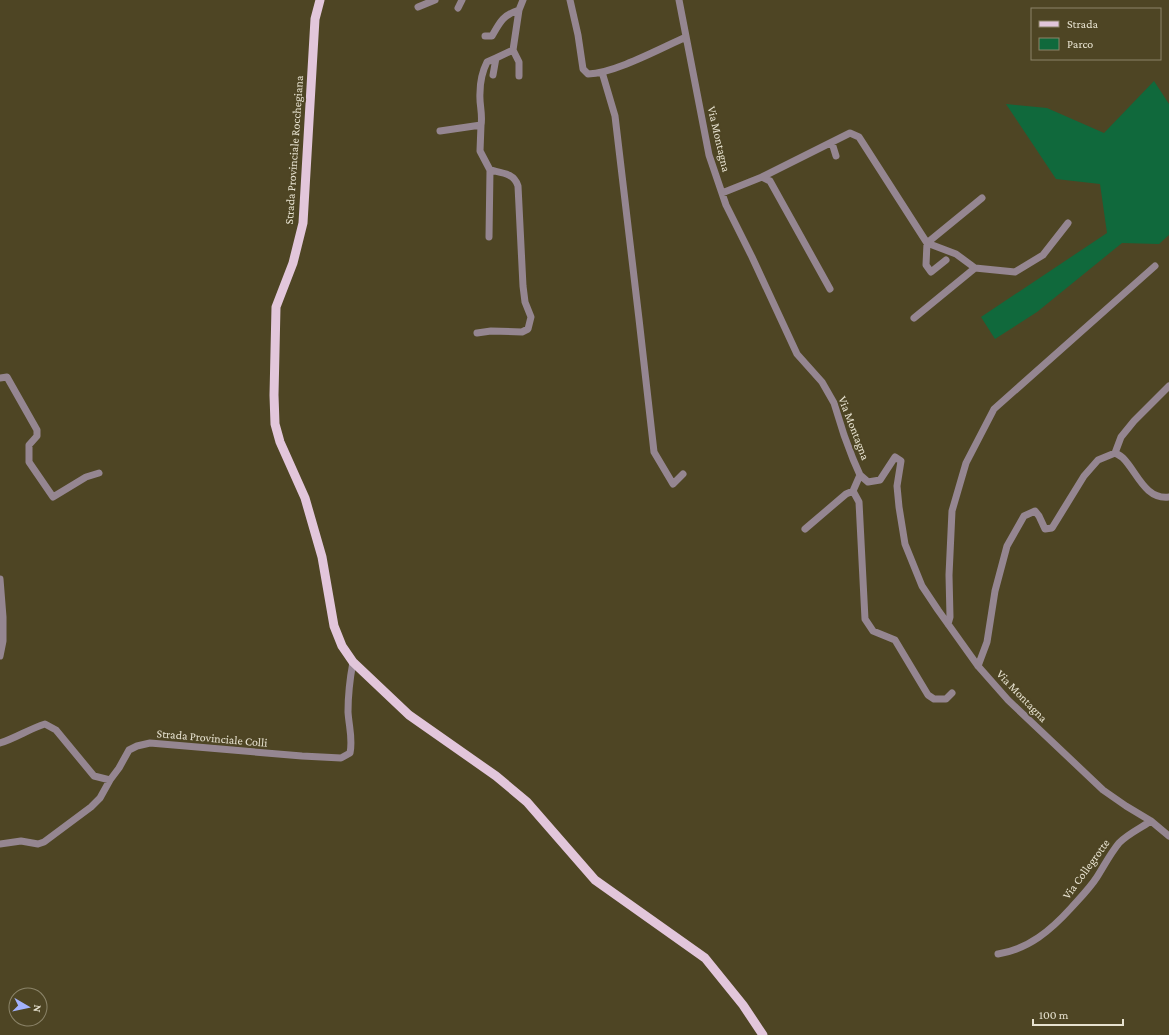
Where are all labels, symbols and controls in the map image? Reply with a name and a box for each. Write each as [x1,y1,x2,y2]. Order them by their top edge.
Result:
legend [1031,8,1161,60]
text: Strada [1067,17,1098,31]
text: Parco [1067,37,1093,51]
street label: Strada Provinciale Rocchegiana [282,75,306,225]
street label: Via Montagna [705,105,733,174]
street label: Via Montagna [835,394,873,462]
street label: Via Montagna [994,667,1051,725]
street label: Strada Provinciale Colli [156,726,268,750]
street label: Via Collegrotte [1059,836,1113,902]
north arrow [8,987,48,1027]
scale bar [1033,1001,1123,1027]
text: N [31,1004,44,1014]
text: 100 m [1039,1008,1069,1022]

